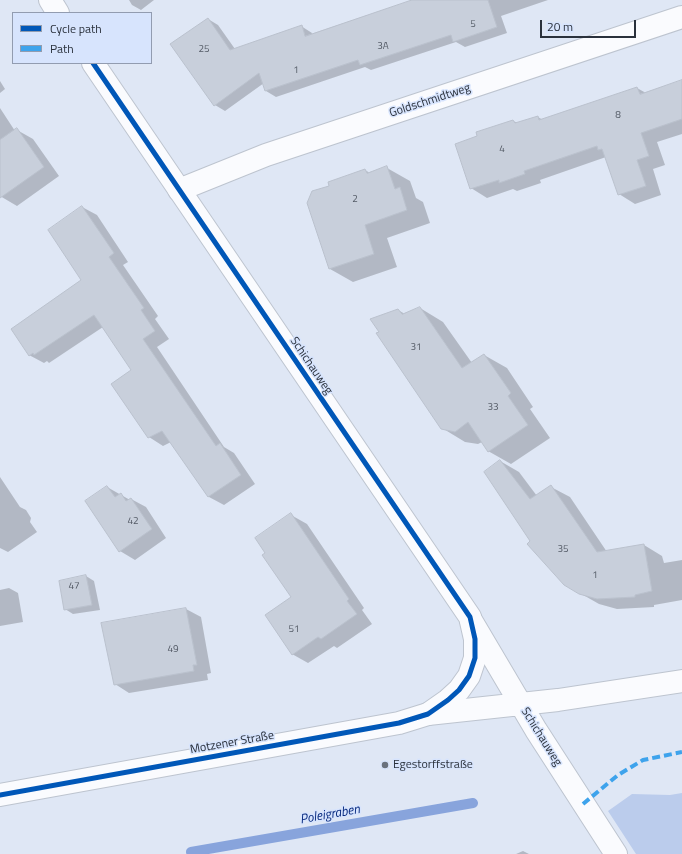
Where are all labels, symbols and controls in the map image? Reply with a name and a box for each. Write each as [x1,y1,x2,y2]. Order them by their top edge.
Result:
legend [12,12,152,64]
scale bar [542,12,638,38]
text: 20 m [547,17,573,36]
text: Cycle path [50,19,102,38]
house number: 5 [470,19,476,31]
text: Path [50,39,74,58]
house number: 3A [377,41,389,53]
house number: 25 [198,44,210,56]
house number: 1 [293,65,299,77]
street label: Goldschmidtweg [388,81,472,121]
house number: 8 [615,110,621,122]
house number: 4 [499,144,505,156]
house number: 2 [352,194,358,206]
street label: Schichauweg [287,335,335,397]
house number: 31 [410,342,422,354]
house number: 33 [487,402,499,414]
house number: 42 [127,516,139,528]
house number: 35 [557,544,569,556]
house number: 1 [592,570,598,582]
house number: 47 [68,581,80,593]
house number: 51 [288,624,300,636]
house number: 49 [167,644,179,656]
street label: Schichauweg [517,705,565,769]
street label: Motzener Straße [189,729,275,757]
place label: Egestorffstraße [393,758,473,772]
marker: Egestorffstraße [380,760,390,770]
water label: Poleigraben [299,802,361,828]

